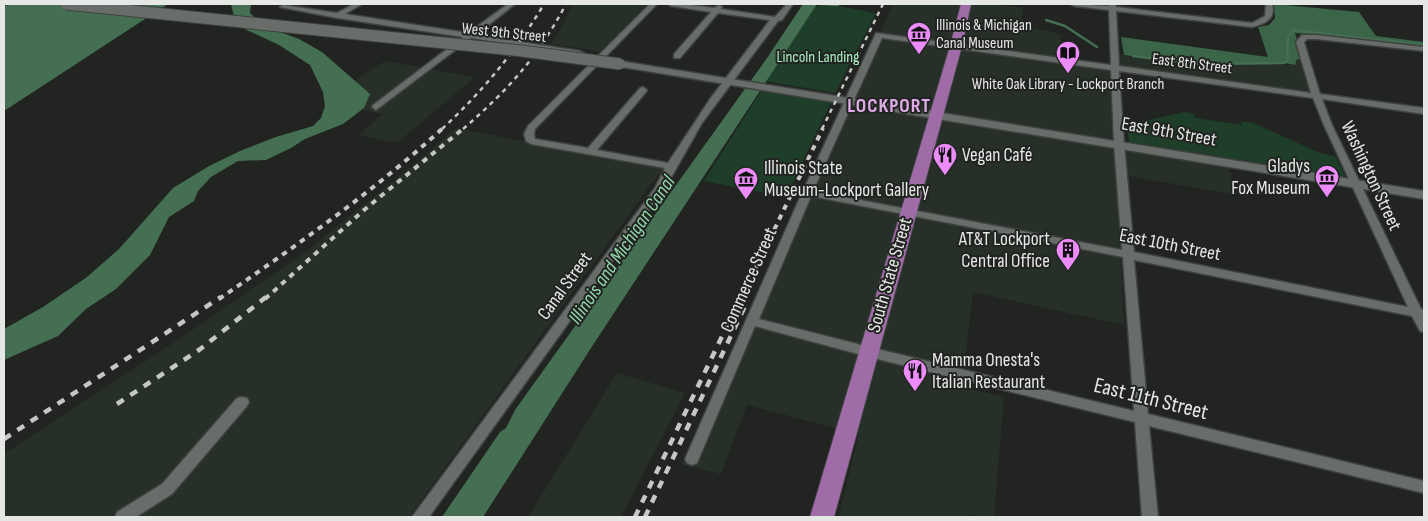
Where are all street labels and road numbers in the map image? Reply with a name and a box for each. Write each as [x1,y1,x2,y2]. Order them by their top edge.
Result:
street label: West 9th Street [461,19,547,47]
street label: East 8th Street [1151,50,1233,78]
street label: East 9th Street [1120,112,1219,152]
street label: Washington Street [1336,118,1406,235]
street label: South State Street [863,215,917,335]
street label: Commerce Street [716,224,782,336]
street label: East 10th Street [1117,224,1223,266]
street label: Canal Street [533,247,597,324]
street label: East 11th Street [1091,372,1211,426]

